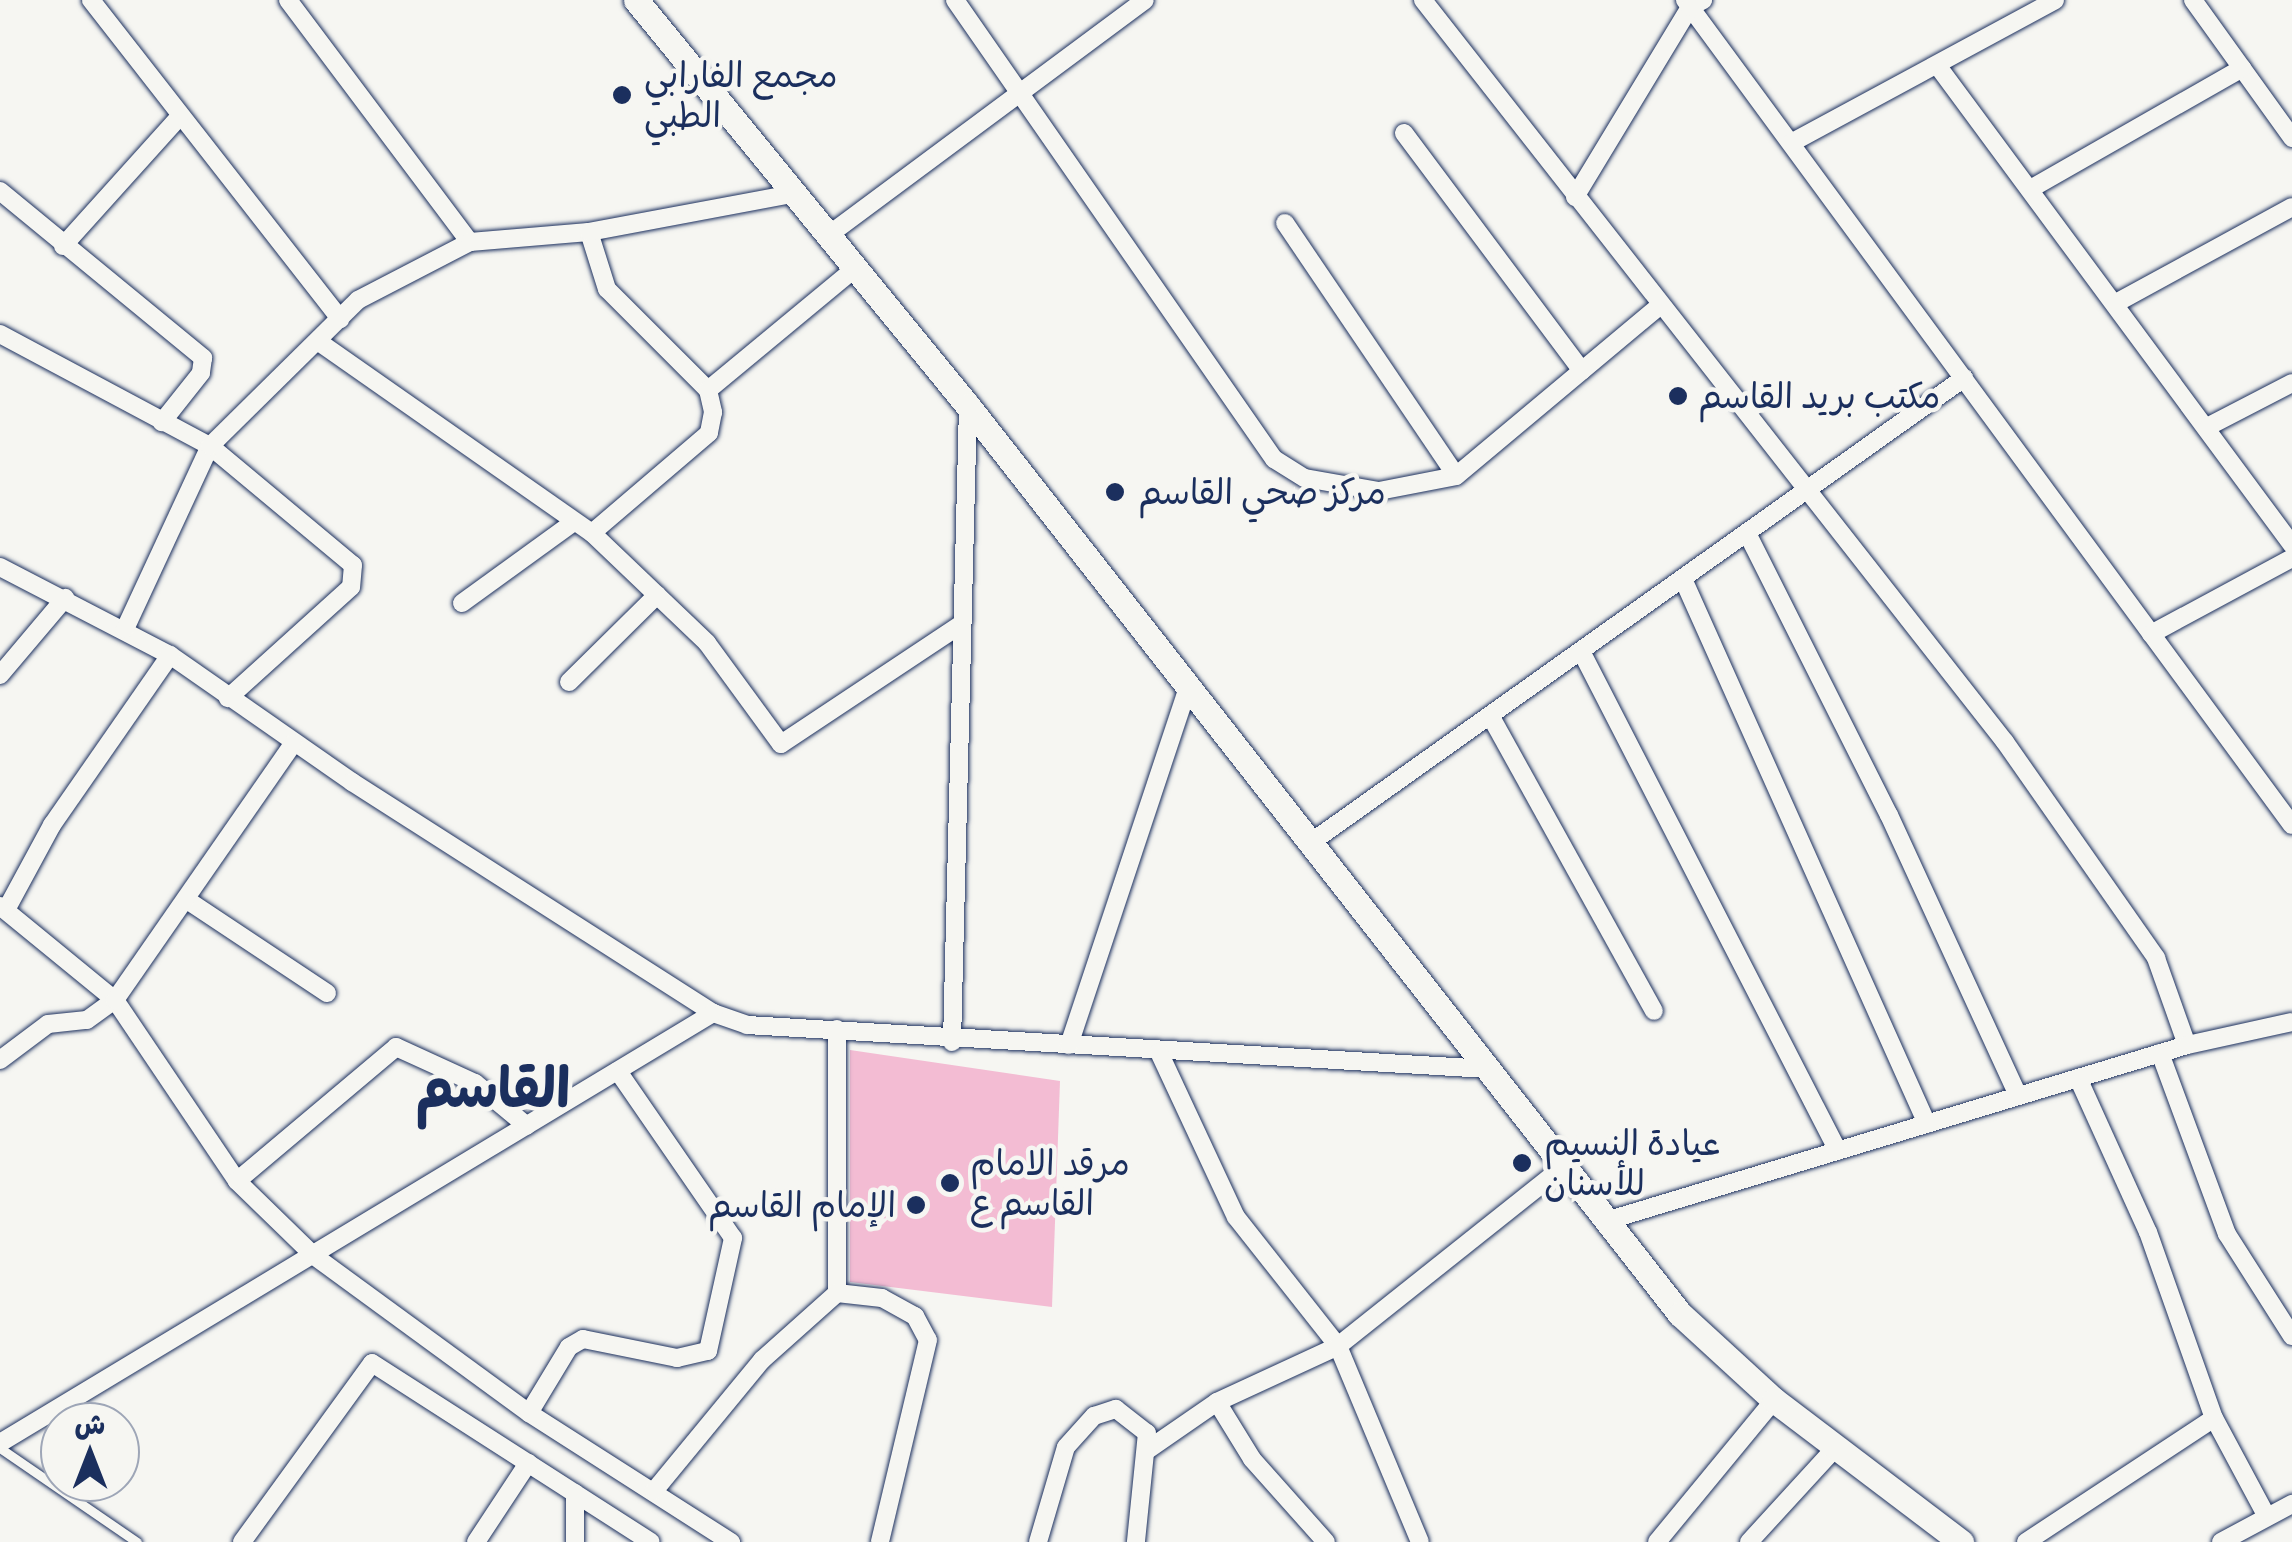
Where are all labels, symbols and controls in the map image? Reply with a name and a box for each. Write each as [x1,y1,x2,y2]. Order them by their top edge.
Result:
place label: مجمع الفارابي الطبي [644,54,838,136]
marker: مجمع الفارابي الطبي [609,82,635,108]
place label: مكتب بريد القاسم [1698,375,1940,417]
marker: مكتب بريد القاسم [1667,385,1689,407]
place label: مركز صحي القاسم [1138,471,1386,513]
marker: مركز صحي القاسم [1102,479,1128,505]
district label: القاسم [416,1056,570,1122]
place label: عيادة النسيم للأسنان [1544,1122,1721,1204]
place label: مرقد الامام القاسم ع [970,1142,1130,1224]
marker: عيادة النسيم للأسنان [1509,1150,1535,1176]
marker: مرقد الامام القاسم ع [939,1172,961,1194]
place label: الإمام القاسم [708,1184,896,1226]
marker: الإمام القاسم [905,1194,927,1216]
north arrow [40,1402,140,1502]
text: ش [75,1407,105,1441]

